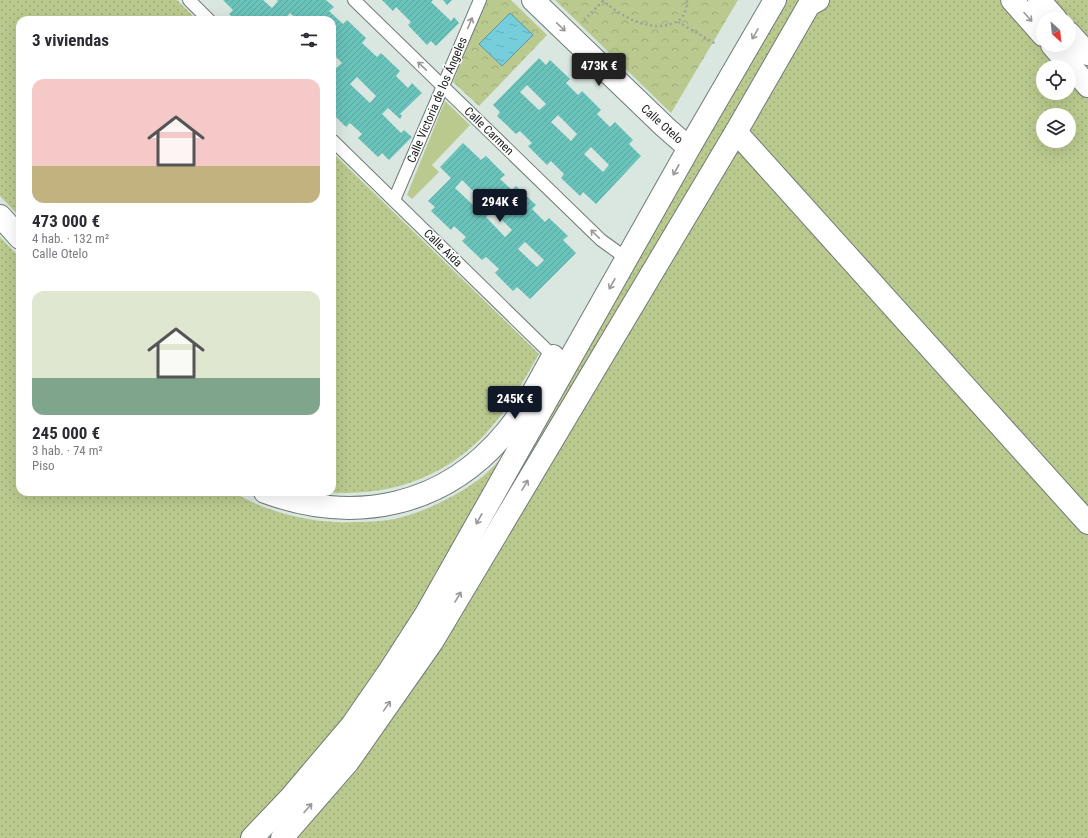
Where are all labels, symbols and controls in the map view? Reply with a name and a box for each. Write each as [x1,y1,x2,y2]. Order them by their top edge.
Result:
one-way arrow [1023,12,1032,23]
north arrow [1036,12,1076,52]
map controls [1036,12,1076,148]
one-way arrow [467,17,474,29]
one-way arrow [556,22,566,32]
one-way arrow [750,28,758,40]
icon: filters [298,29,320,51]
text: 3 viviendas [32,30,109,50]
street label: Calle Victoria de los Ángeles [403,35,470,165]
pin: 473K € [566,53,632,87]
text: 473K € [581,58,617,73]
button: locate [1036,60,1076,100]
one-way arrow [417,61,427,70]
street label: Calle Otelo [638,102,686,146]
street label: Calle Carmen [461,104,517,158]
icon: home [140,105,212,177]
button: layers [1036,108,1076,148]
one-way arrow [671,164,679,176]
pin: 294K € [467,189,533,223]
text: 294K € [482,194,518,209]
text: 473 000 € [32,211,100,231]
street label: Calle Aida [421,226,465,270]
one-way arrow [590,229,600,239]
text: 4 hab. · 132 m² [32,231,109,246]
text: Calle Otelo [32,246,88,261]
one-way arrow [607,277,615,289]
icon: home [140,317,212,389]
pin: 245K € [482,386,548,420]
text: 245K € [497,391,533,406]
text: 245 000 € [32,423,100,443]
text: 3 hab. · 74 m² [32,443,103,458]
text: Piso [32,458,55,473]
one-way arrow [522,479,530,491]
one-way arrow [475,513,483,525]
one-way arrow [455,591,463,603]
one-way arrow [383,700,391,711]
one-way arrow [303,803,312,814]

